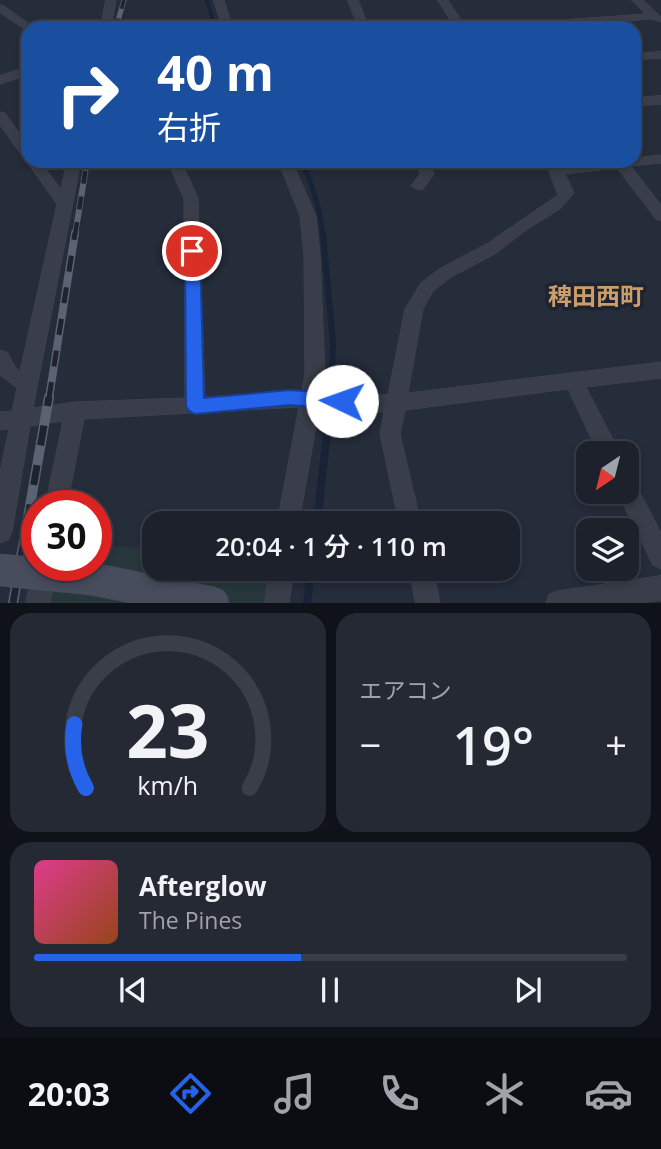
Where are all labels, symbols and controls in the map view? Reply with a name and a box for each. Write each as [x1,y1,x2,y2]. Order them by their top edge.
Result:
text: 40 m [157,39,274,105]
icon: right [42,49,133,140]
text: 右折 [157,105,221,148]
pin [162,221,222,281]
icon: arrive [173,232,211,270]
district label: 稗田西町 [548,279,644,312]
position arrow [305,364,379,438]
north arrow [576,441,639,504]
map controls [576,441,639,581]
speed limit sign: 30 [21,490,112,581]
button: layers [576,518,639,581]
text: 20:04 · 1 分 · 110 m [215,528,447,564]
text: エアコン [360,674,452,706]
text: 23 [126,681,209,780]
text: 19° [452,709,534,780]
text: − [360,718,381,770]
text: + [605,718,627,770]
text: km/h [137,768,198,802]
text: Afterglow [139,868,266,904]
text: The Pines [139,904,242,936]
icon: previous [114,971,152,1009]
icon: pause [311,971,349,1009]
icon: next [509,971,547,1009]
icon: directions [166,1069,215,1118]
icon: music [270,1069,319,1118]
icon: phone [375,1069,424,1118]
icon: climate [480,1069,529,1118]
icon: car [584,1069,633,1118]
text: 20:03 [28,1072,110,1115]

